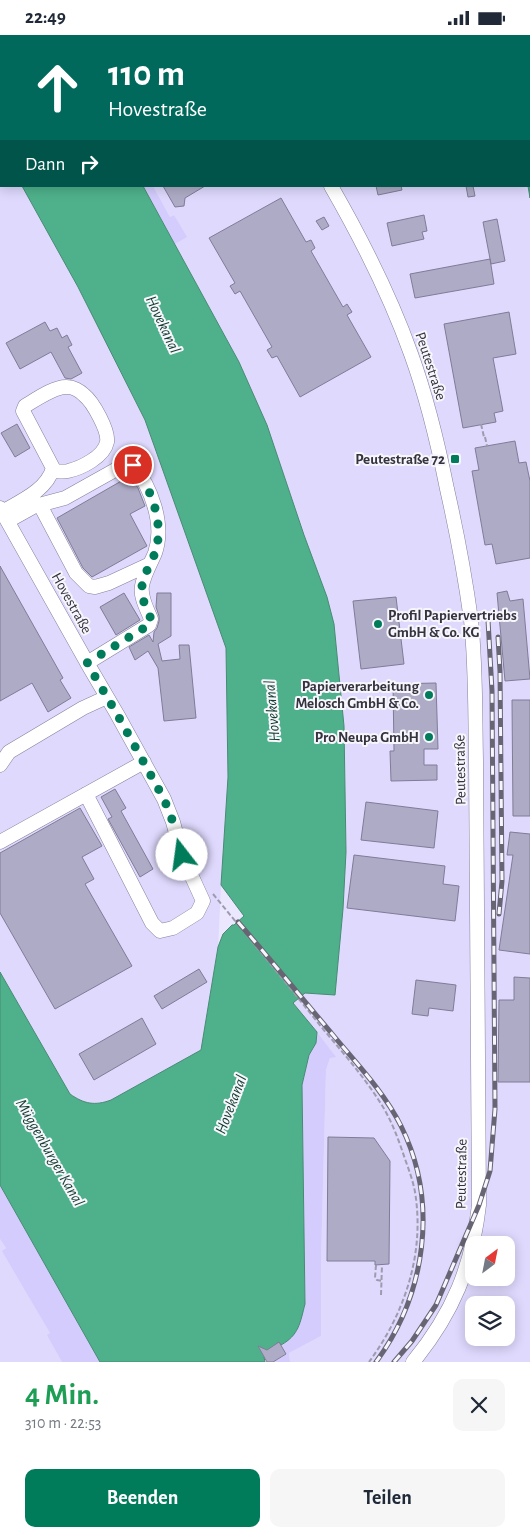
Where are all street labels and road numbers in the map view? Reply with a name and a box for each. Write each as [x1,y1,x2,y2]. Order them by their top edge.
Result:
street label: Peutestraße [413,330,449,402]
street label: Hovestraße [49,570,94,636]
street label: Peutestraße [452,735,469,805]
street label: Peutestraße [453,1139,470,1209]

